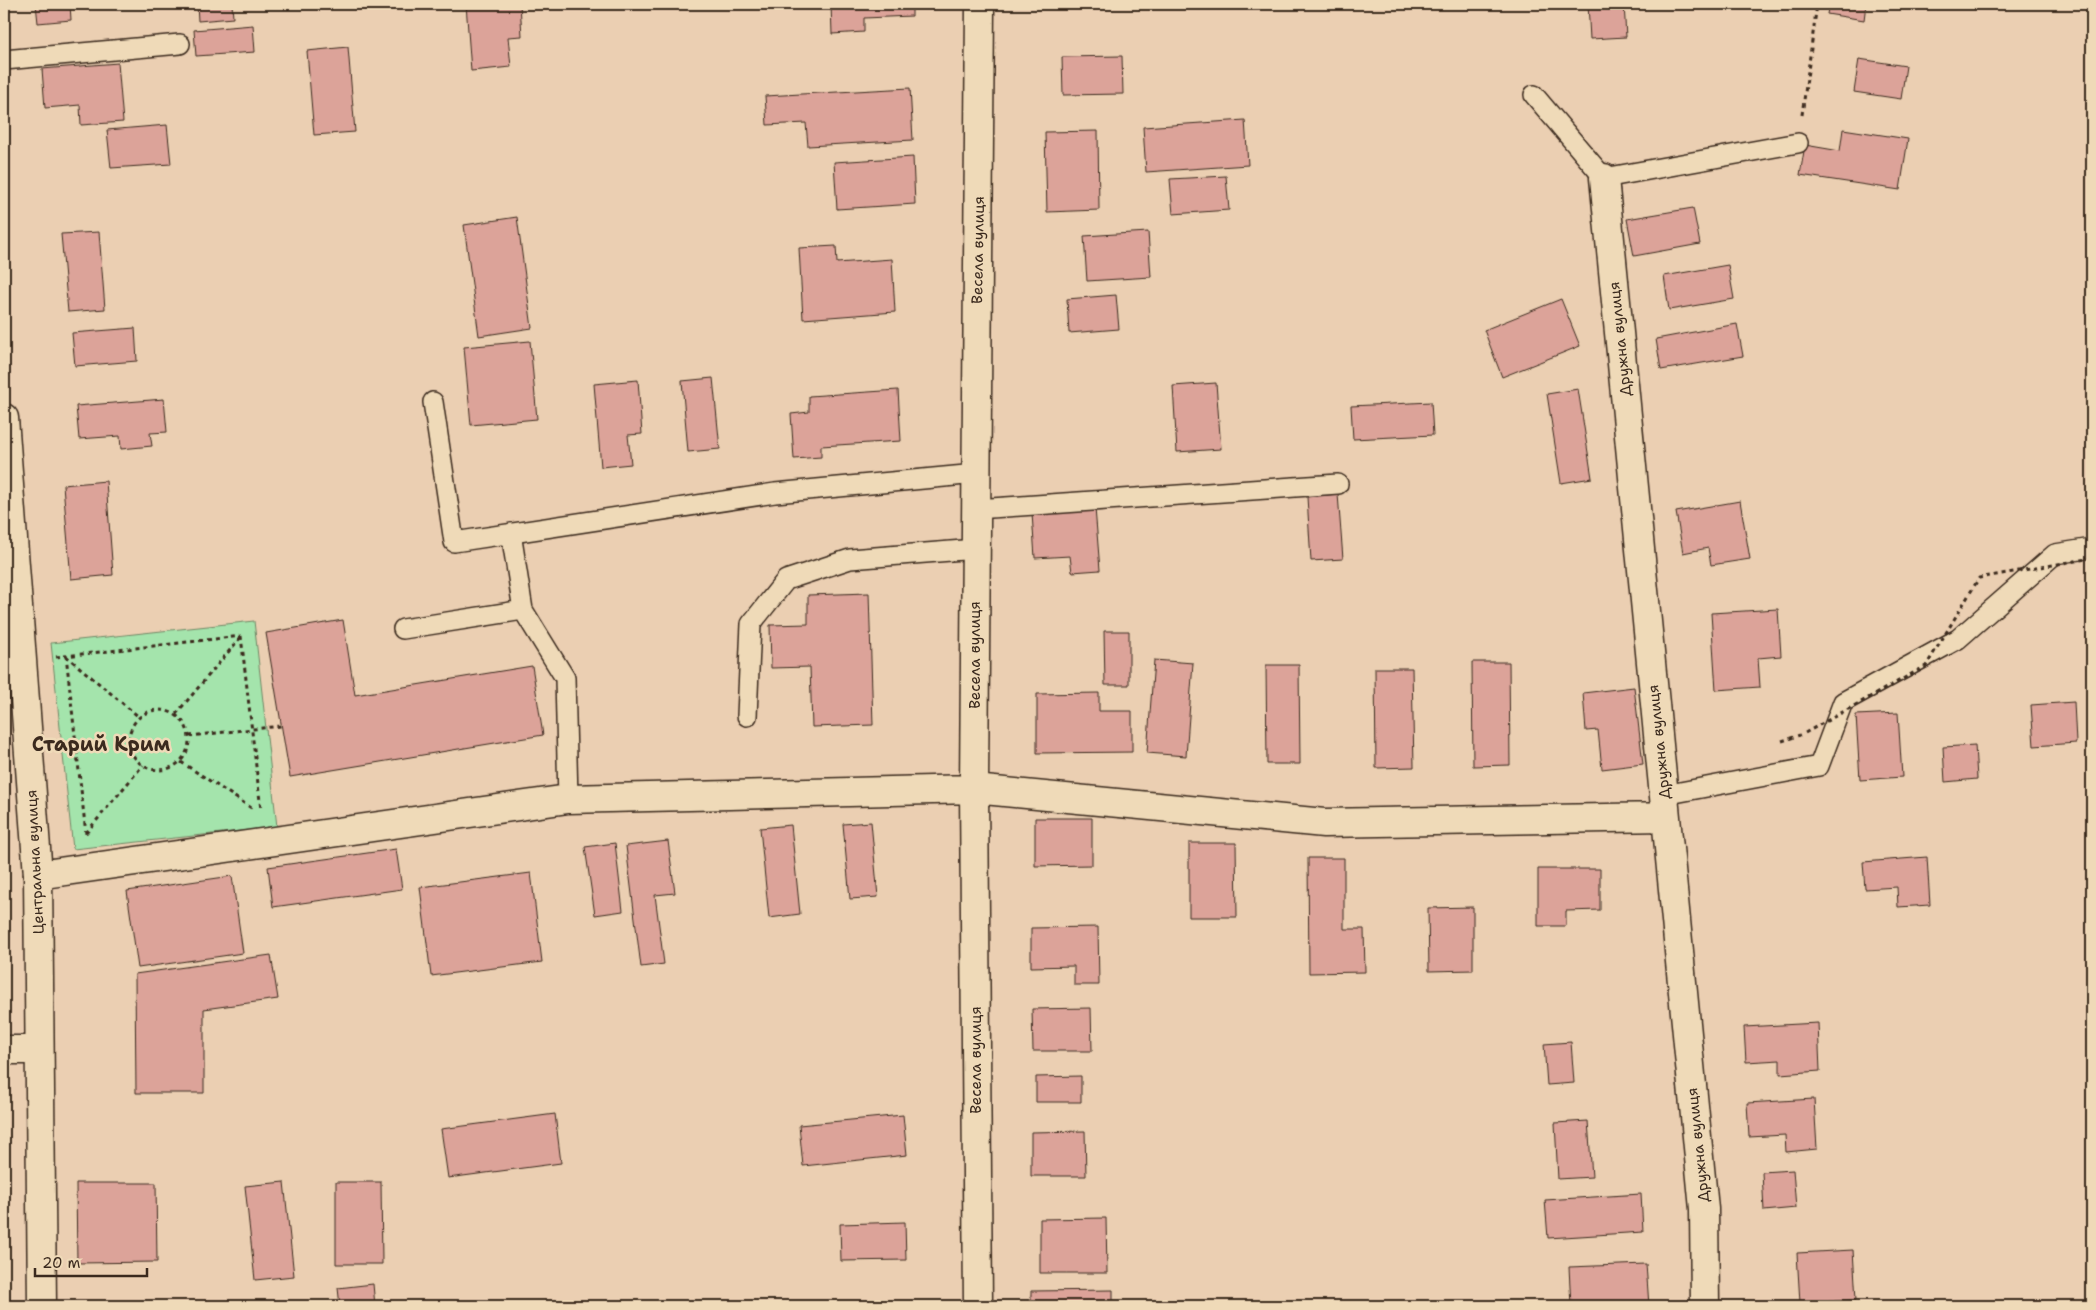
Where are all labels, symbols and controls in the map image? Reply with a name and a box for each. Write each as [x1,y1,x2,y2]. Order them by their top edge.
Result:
street label: Весела вулиця [967,196,989,304]
street label: Дружна вулиця [1604,281,1636,397]
street label: Весела вулиця [965,601,985,709]
street label: Дружна вулиця [1643,684,1675,800]
district label: Старий Крим [32,731,171,757]
street label: Центральна вулиця [21,789,49,935]
street label: Весела вулиця [966,1006,986,1114]
street label: Дружна вулиця [1682,1087,1714,1203]
scale bar [35,1245,148,1277]
text: 20 m [42,1253,81,1273]

